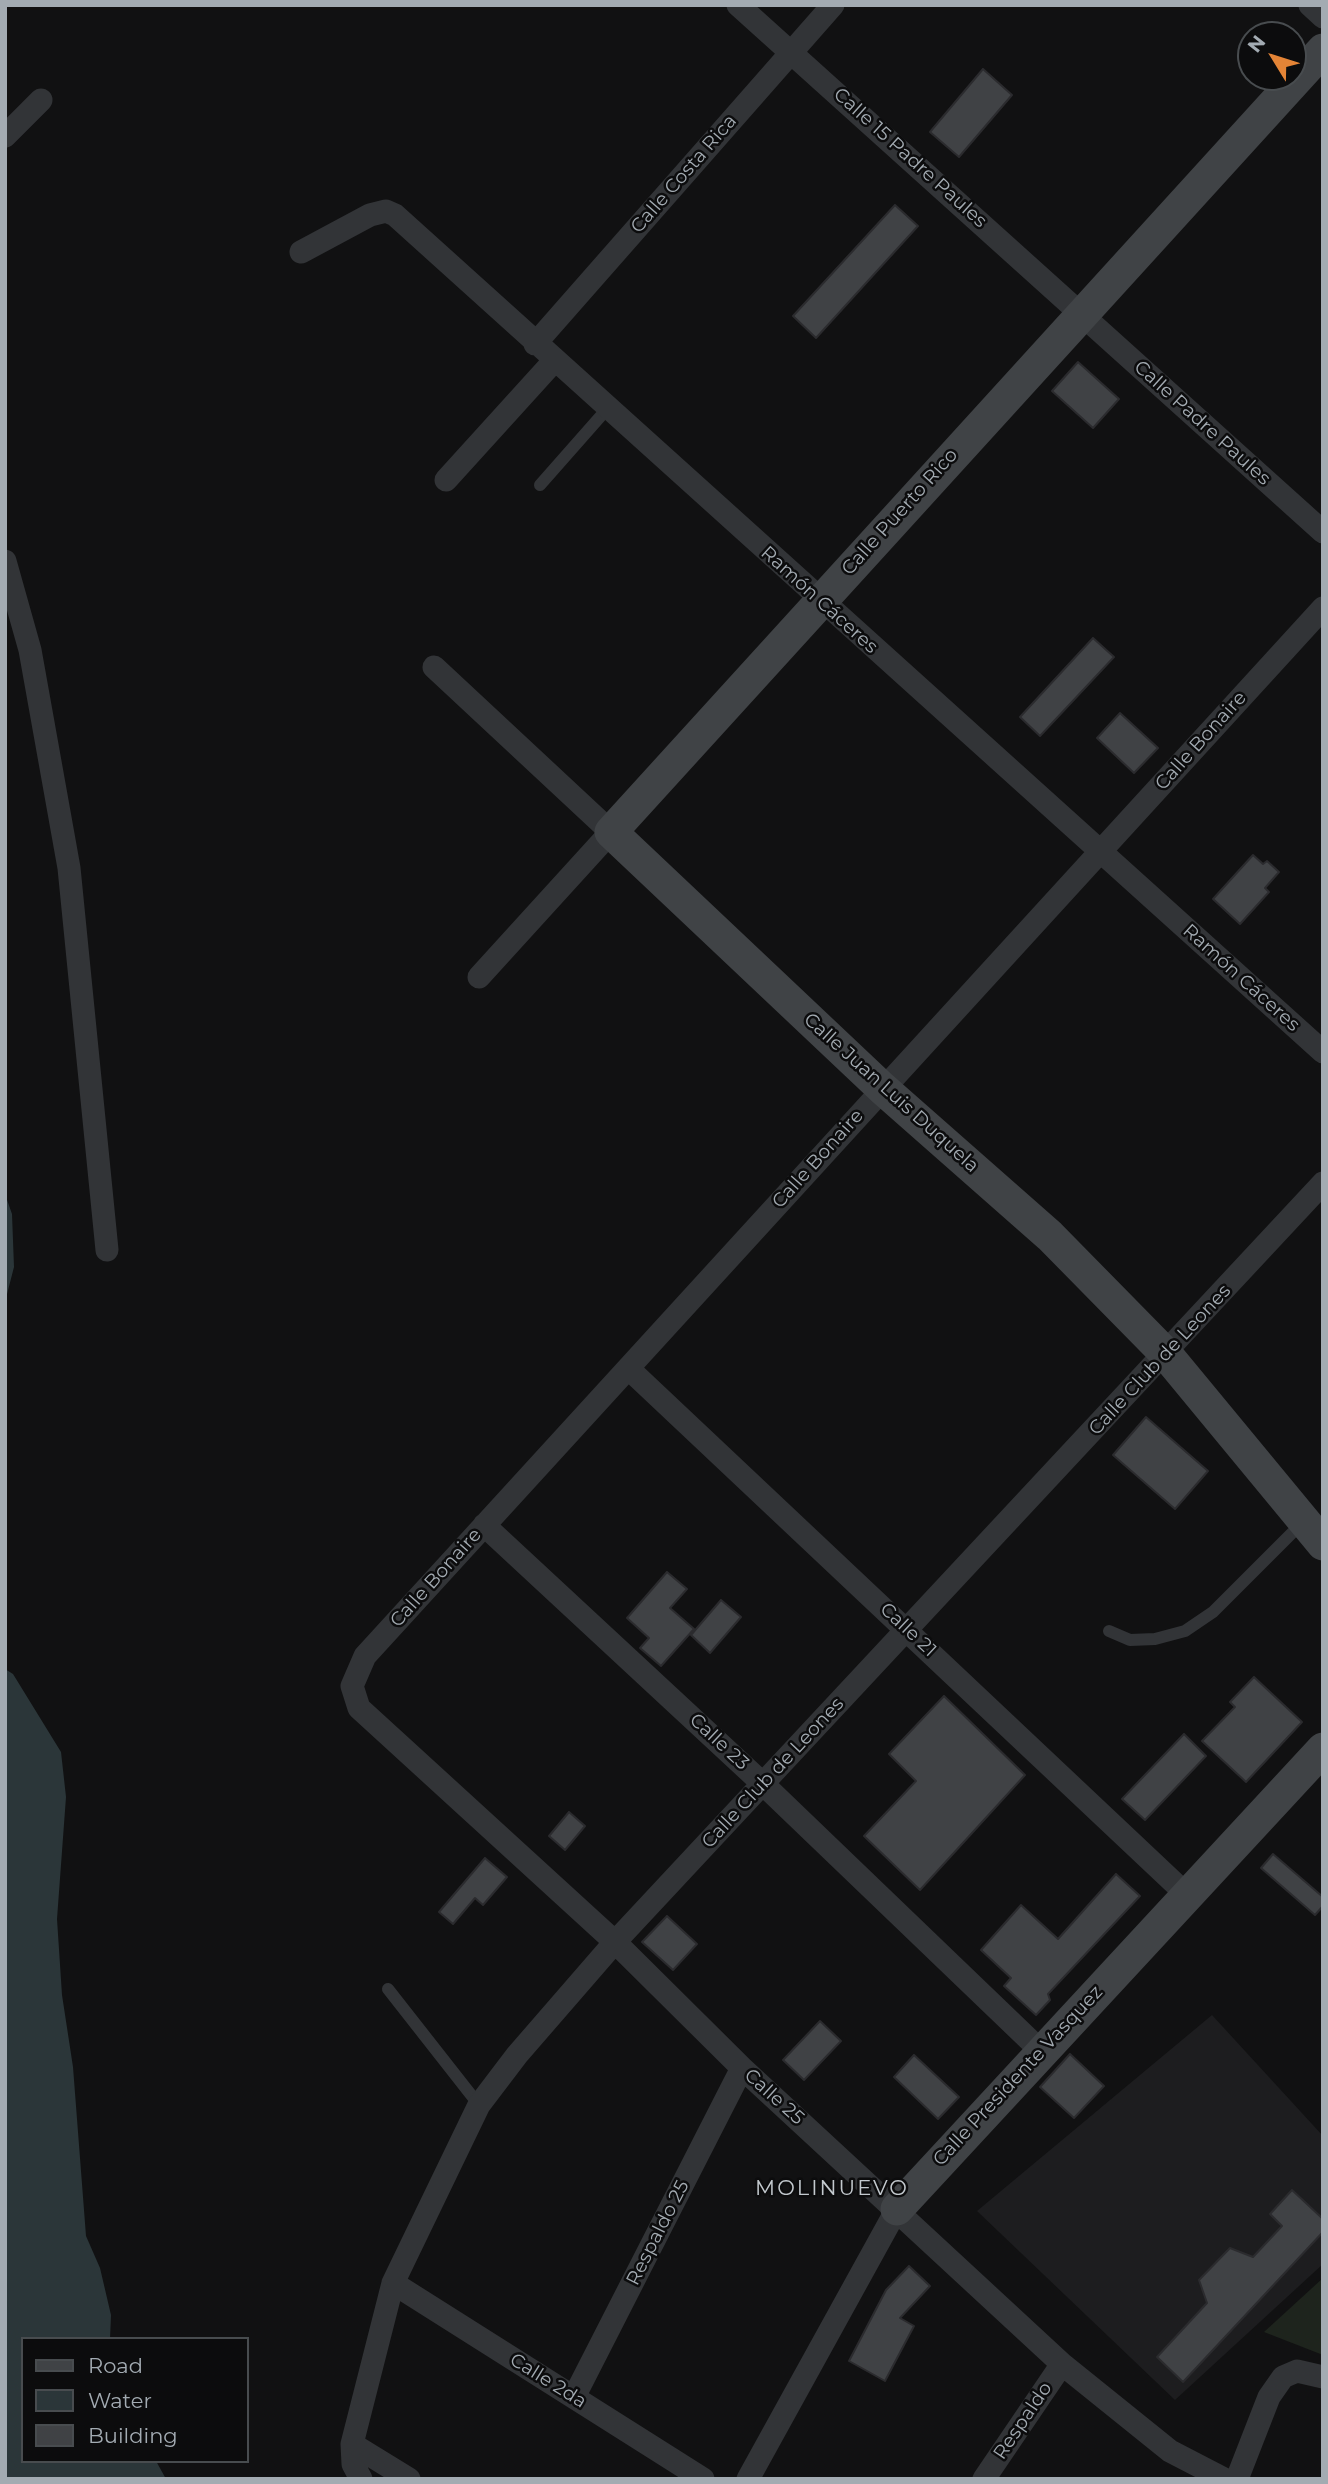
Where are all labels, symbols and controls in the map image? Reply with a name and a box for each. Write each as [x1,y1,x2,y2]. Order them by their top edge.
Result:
north arrow [1237,21,1307,91]
text: N [1243,31,1270,57]
street label: Calle 15 Padre Paules [829,83,991,233]
street label: Calle Costa Rica [626,110,742,238]
street label: Calle Padre Paules [1129,356,1275,490]
street label: Calle Puerto Rico [837,444,963,580]
street label: Ramón Cáceres [756,542,882,658]
street label: Calle Bonaire [1151,687,1251,795]
street label: Ramón Cáceres [1178,920,1304,1036]
street label: Calle Juan Luis Duquela [799,1008,983,1178]
street label: Calle Bonaire [768,1105,868,1213]
street label: Calle Club de Leones [1084,1280,1236,1440]
street label: Calle Bonaire [386,1524,486,1632]
street label: Calle 21 [875,1598,941,1662]
street label: Calle Club de Leones [697,1693,849,1853]
street label: Calle 23 [685,1709,753,1775]
street label: Calle Presidente Vasquez [928,1981,1108,2171]
street label: Calle 25 [739,2064,809,2130]
district label: MOLINUEVO [756,2176,908,2202]
street label: Respaldo 25 [622,2177,694,2289]
legend [21,2337,248,2463]
street label: Calle 2da [506,2349,590,2413]
text: Road [88,2353,143,2378]
street label: Respaldo [989,2378,1057,2464]
text: Water [88,2388,152,2413]
text: Building [88,2423,178,2448]

